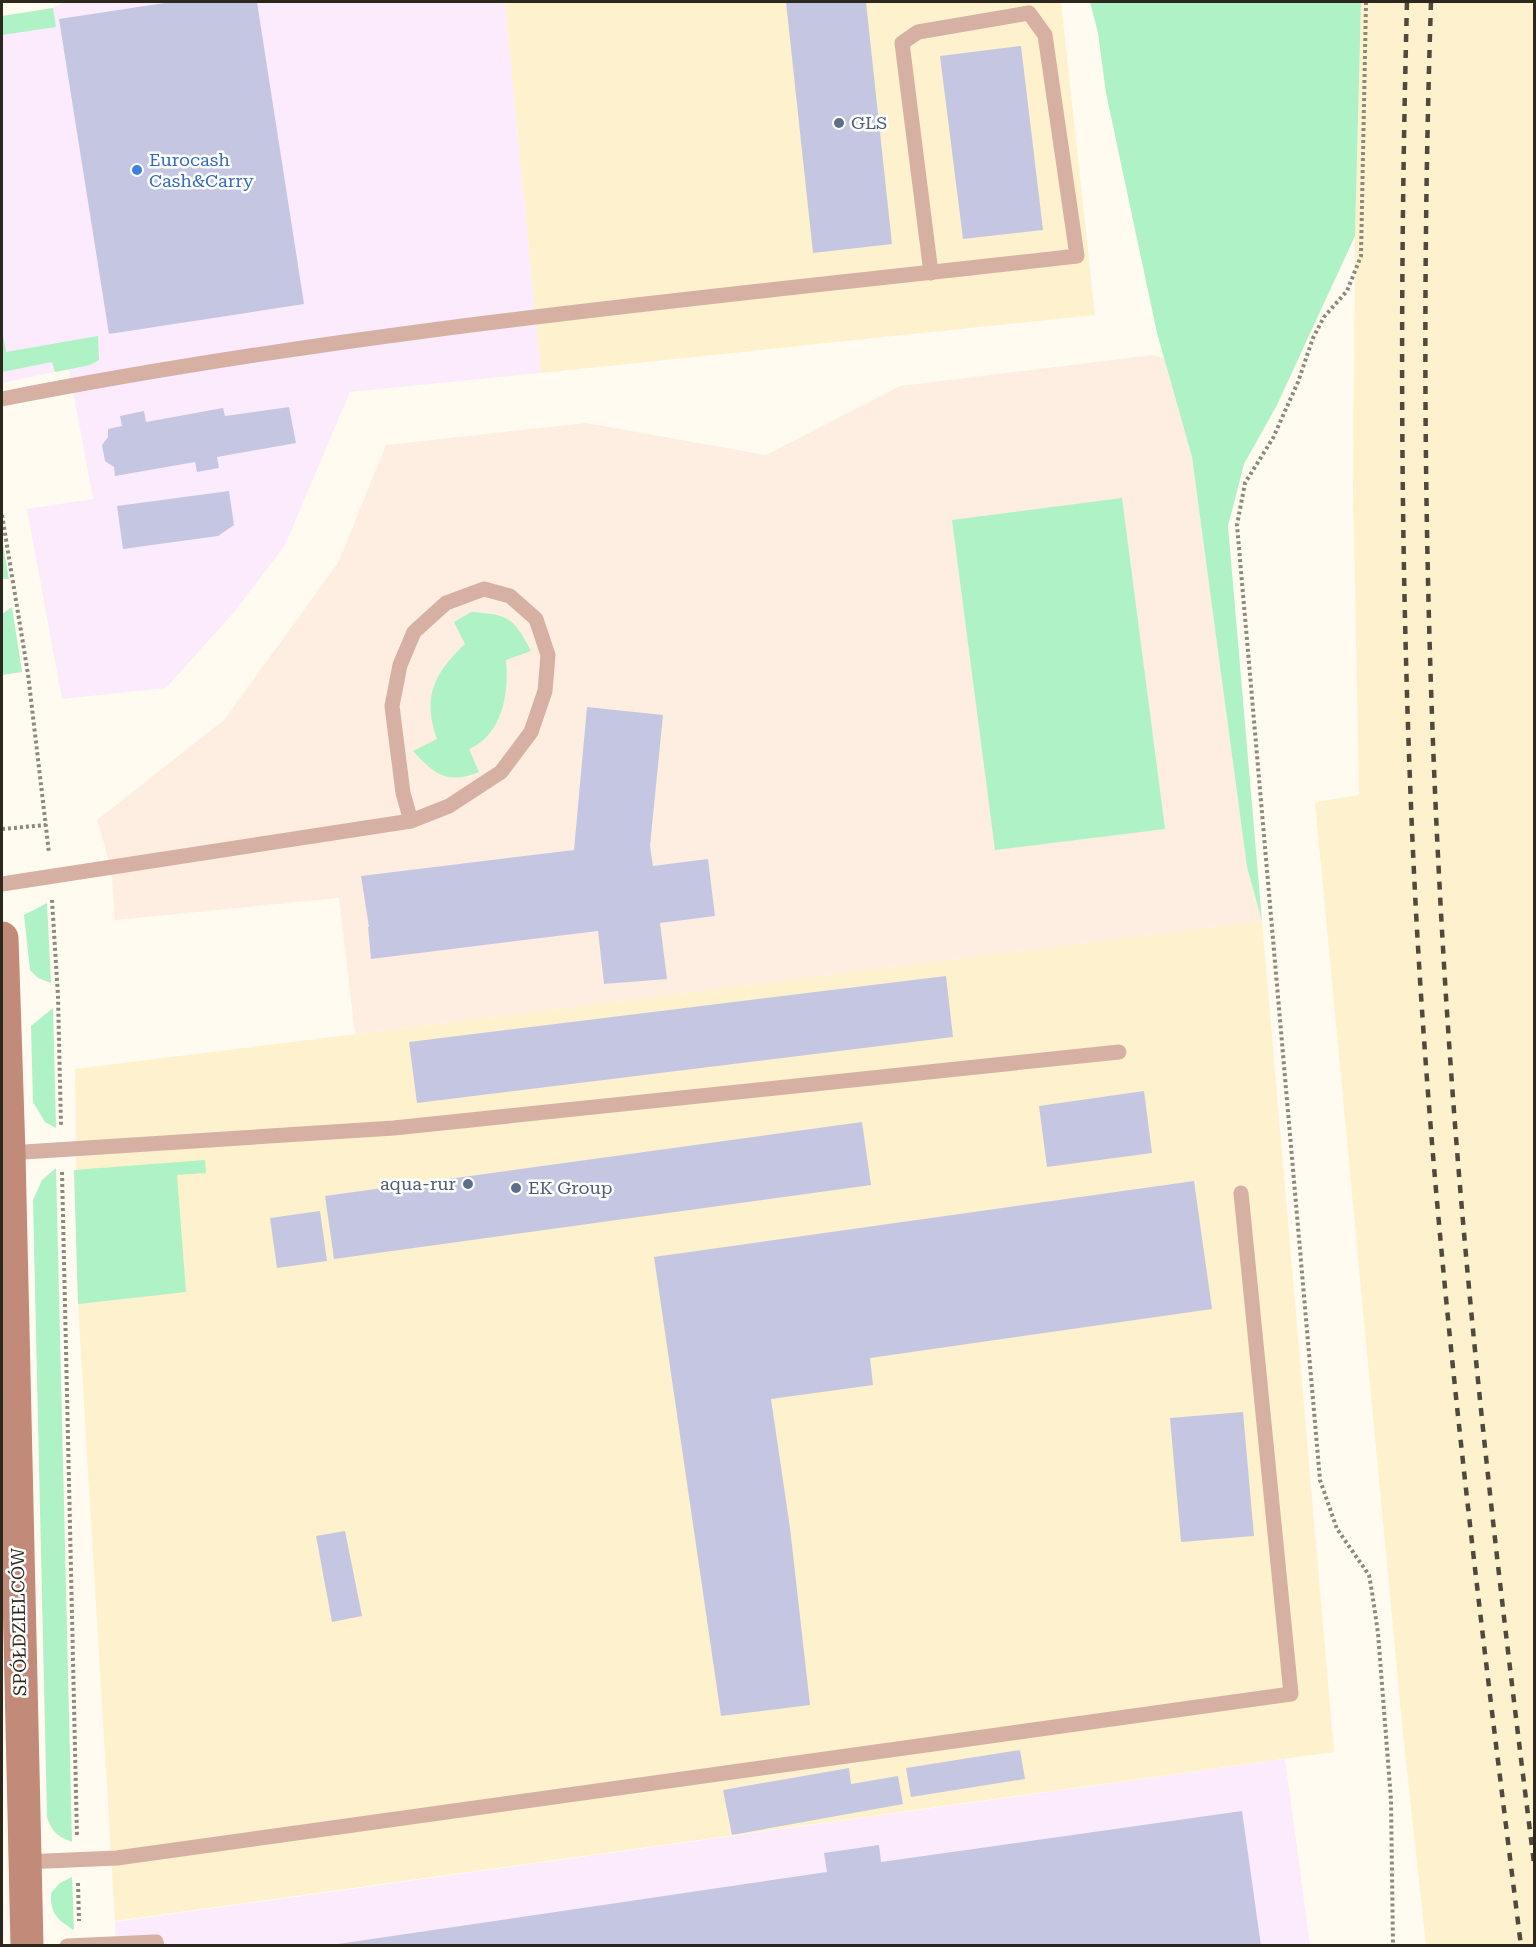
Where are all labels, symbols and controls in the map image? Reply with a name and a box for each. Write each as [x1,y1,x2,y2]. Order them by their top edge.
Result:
place label: GLS [851,112,887,133]
marker: GLS [832,116,846,130]
place label: Eurocash Cash&Carry [149,149,254,191]
marker: Eurocash Cash&Carry [130,163,144,177]
place label: aqua-rur [380,1173,456,1194]
marker: aqua-rur [461,1177,475,1191]
place label: EK Group [528,1177,613,1198]
marker: EK Group [509,1181,523,1195]
street label: SPÓŁDZIELCÓW [7,1547,30,1696]

